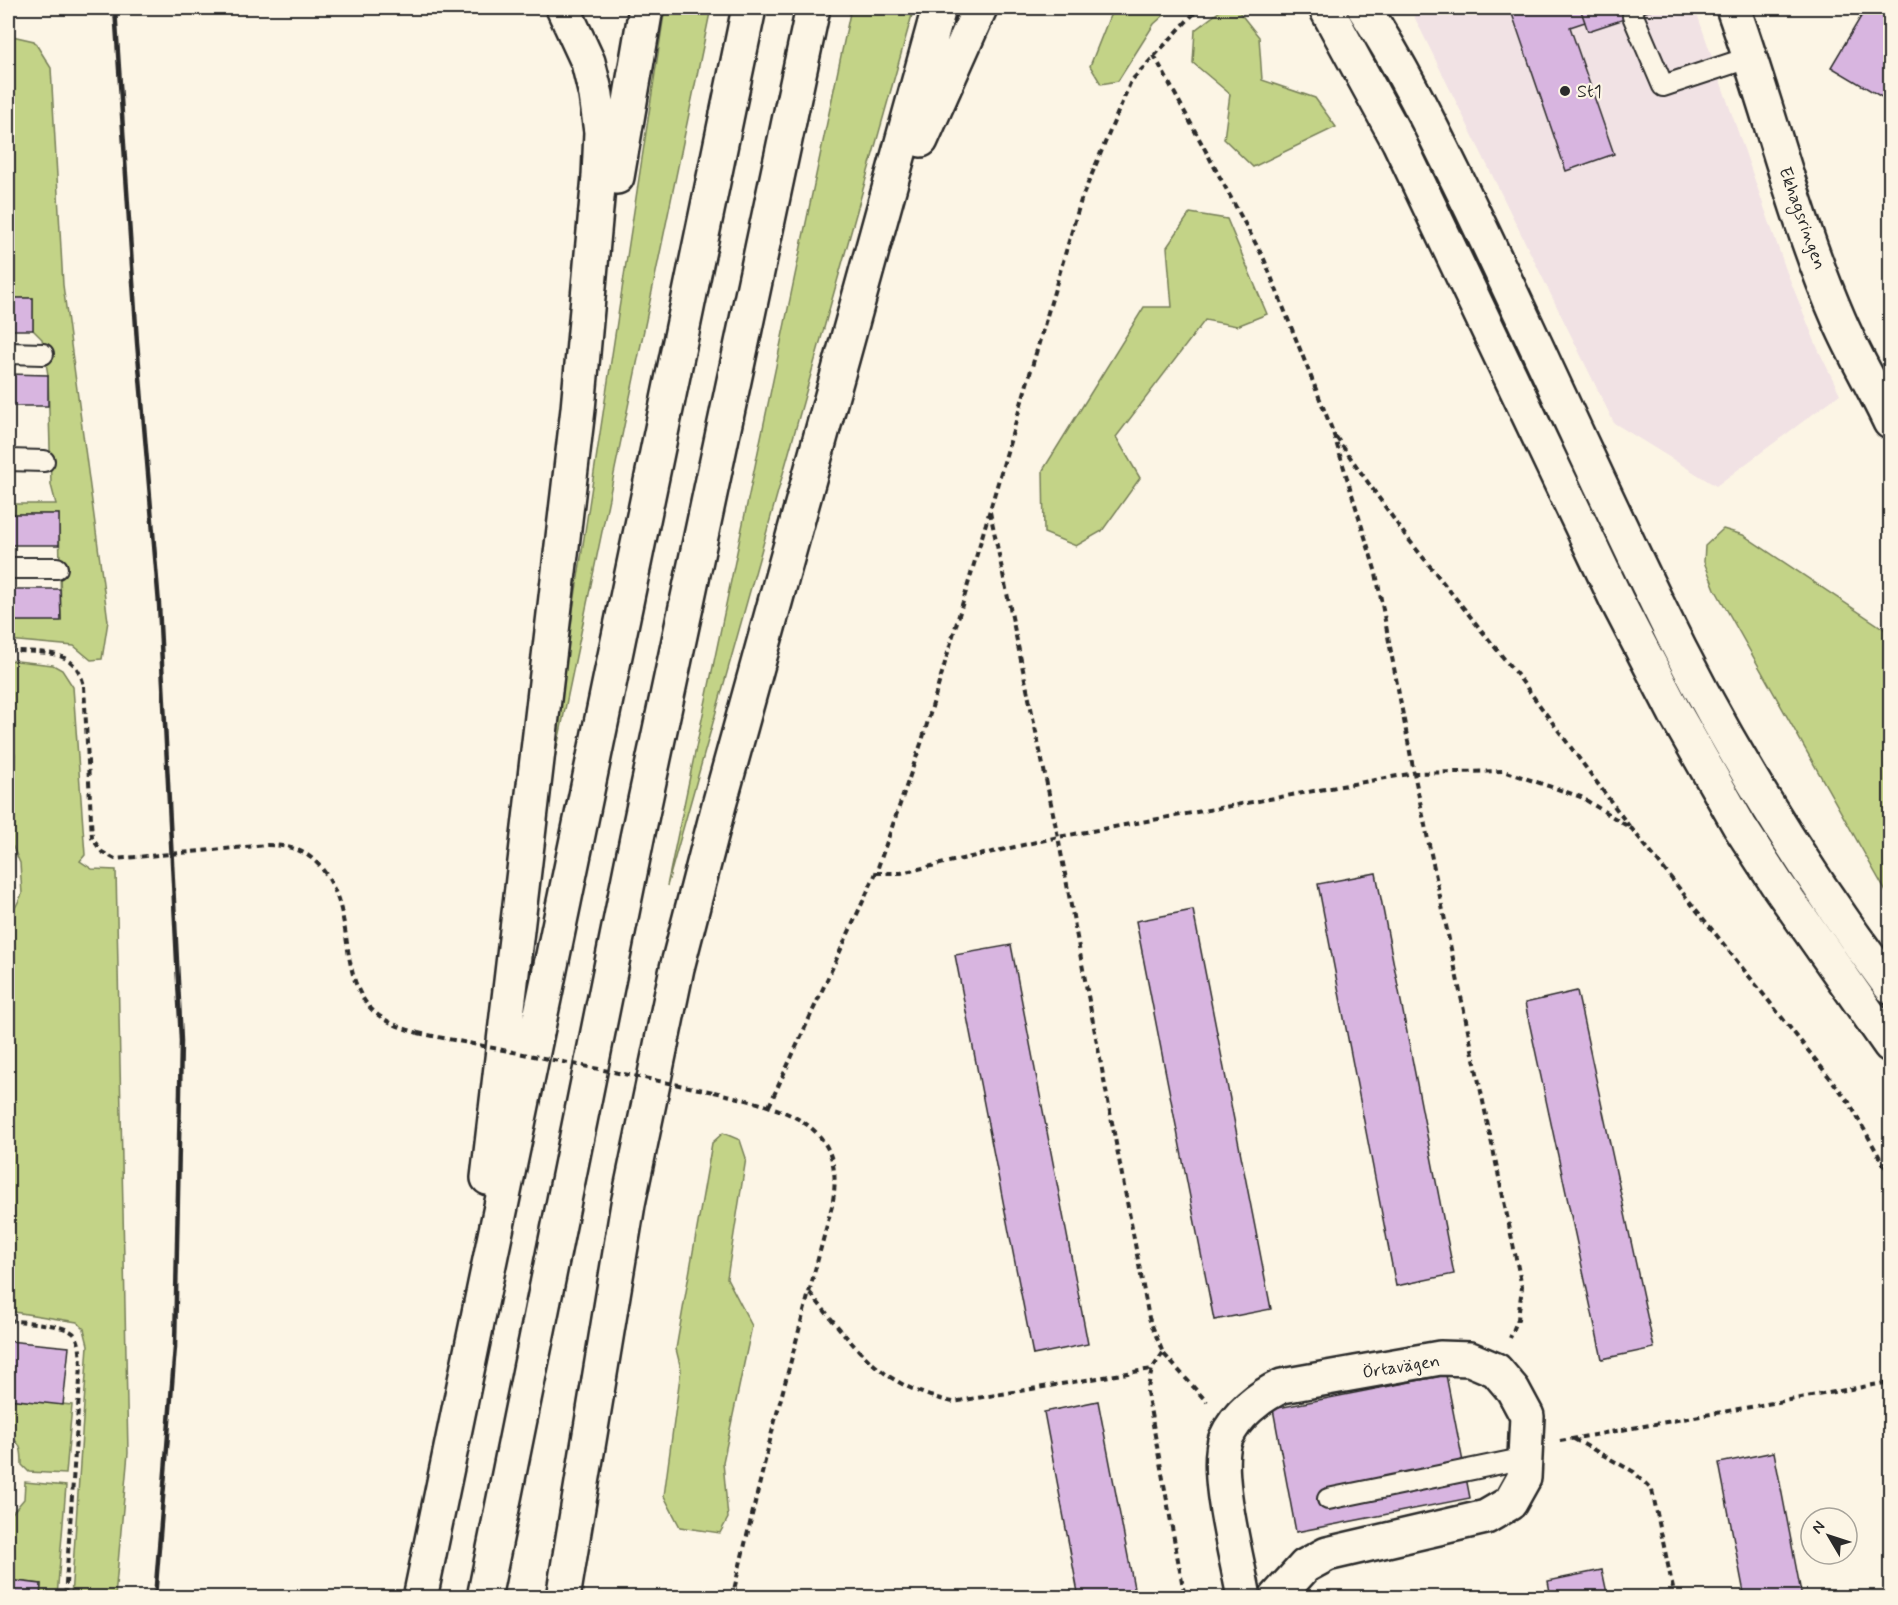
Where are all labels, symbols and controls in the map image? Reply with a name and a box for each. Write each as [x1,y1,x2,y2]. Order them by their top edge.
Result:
place label: St1 [1577,80,1602,104]
marker: St1 [1558,84,1572,98]
street label: Ekhagsringen [1771,164,1832,273]
street label: Örtavägen [1361,1349,1441,1385]
north arrow [1799,1506,1859,1566]
text: N [1807,1517,1830,1538]

